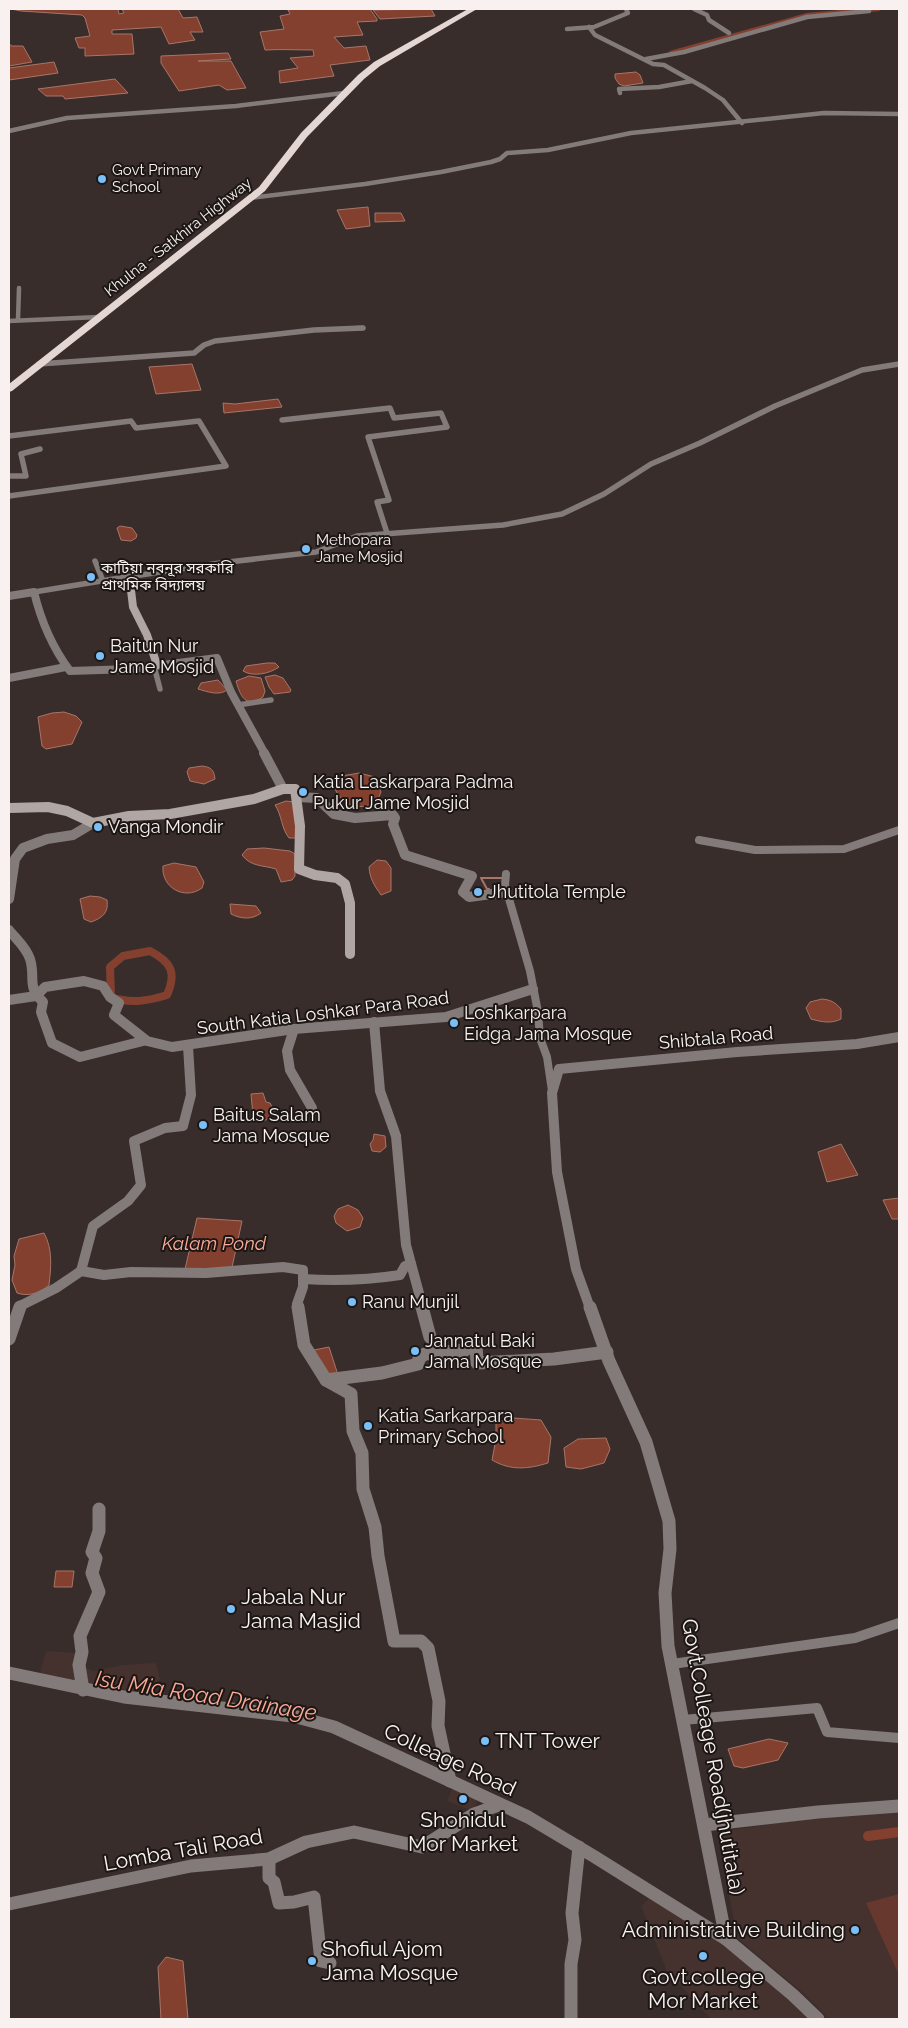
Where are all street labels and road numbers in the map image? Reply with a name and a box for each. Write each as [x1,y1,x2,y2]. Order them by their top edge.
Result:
street label: Khulna - Satkhira Highway [101,174,255,300]
street label: South Katia Loshkar Para Road [196,987,450,1038]
street label: Shibtala Road [658,1022,774,1053]
street label: Govt.Colleage Road(jhutitala) [677,1617,750,1897]
street label: Colleage Road [380,1718,520,1801]
street label: Lomba Tali Road [101,1823,264,1876]

